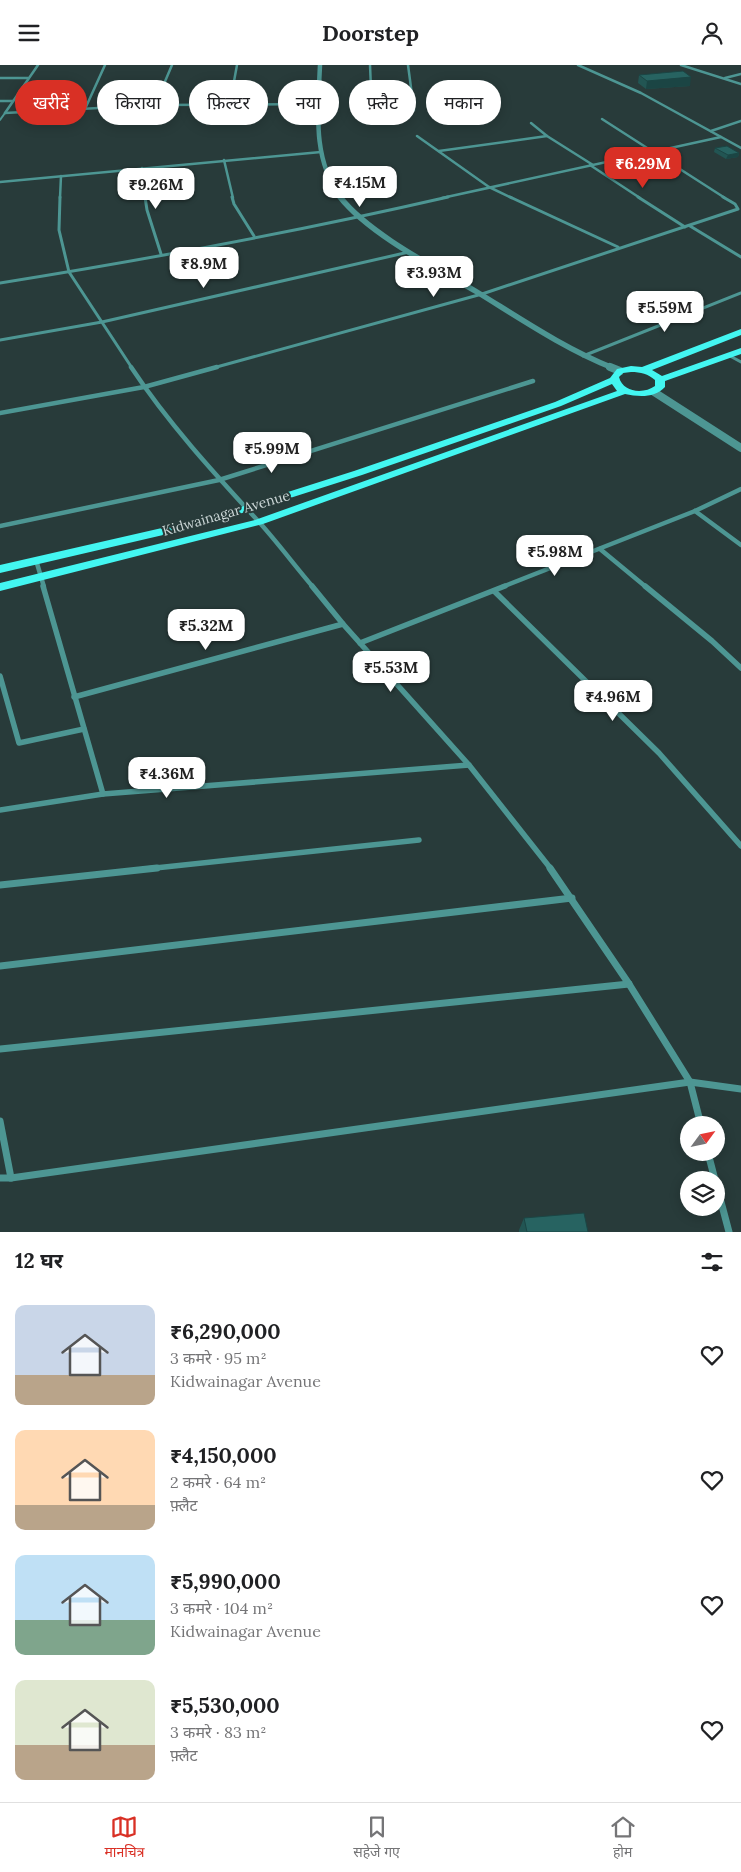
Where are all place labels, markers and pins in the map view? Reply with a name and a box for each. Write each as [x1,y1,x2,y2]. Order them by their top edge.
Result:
pin: ₹6.29M [602,147,684,189]
pin: ₹4.15M [319,165,401,208]
pin: ₹9.26M [115,167,197,210]
pin: ₹8.9M [169,247,239,289]
pin: ₹3.93M [393,255,475,298]
pin: ₹5.59M [624,291,706,333]
pin: ₹5.99M [231,431,313,474]
pin: ₹5.98M [514,535,596,577]
pin: ₹5.32M [165,609,247,651]
pin: ₹5.53M [350,651,432,693]
pin: ₹4.96M [572,679,654,722]
pin: ₹4.36M [126,757,208,799]

